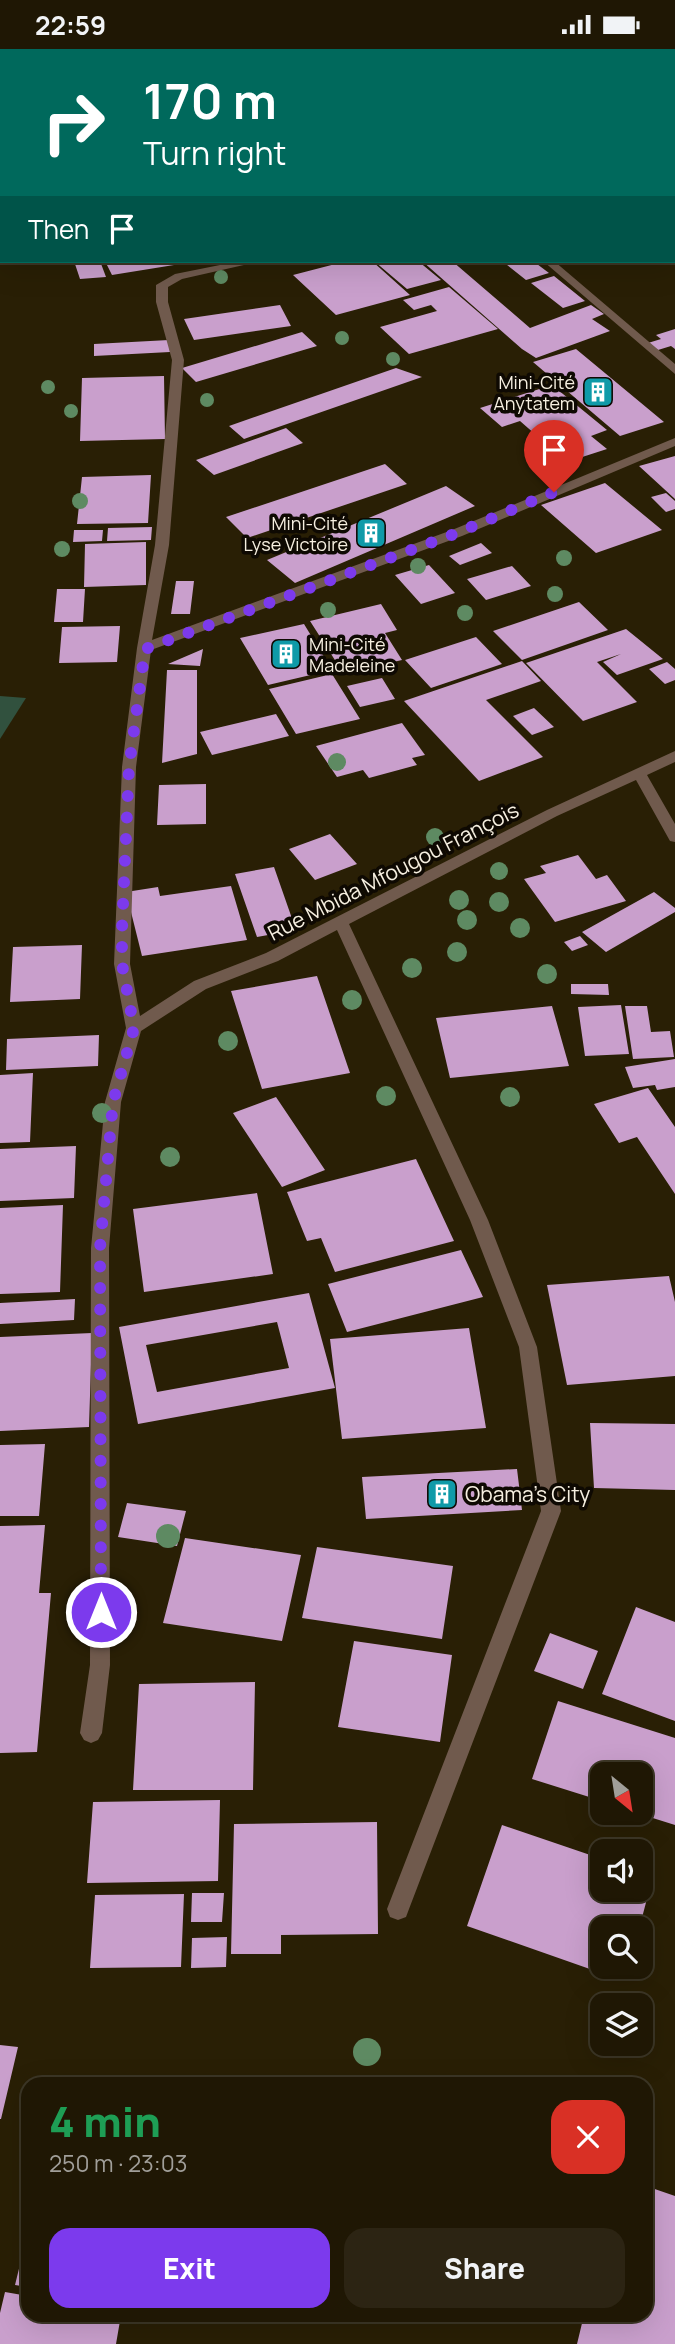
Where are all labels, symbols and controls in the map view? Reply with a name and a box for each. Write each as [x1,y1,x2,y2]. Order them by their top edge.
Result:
text: 22:59 [35,7,106,43]
text: 170 m [143,67,277,134]
icon: right [28,77,119,168]
text: Turn right [143,131,286,175]
icon: arrive [103,210,141,248]
text: Then [28,211,89,247]
place label: Mini-Cité Anytatem [493,370,575,415]
building icon: Mini-Cité Anytatem [581,375,615,409]
pin [524,420,584,492]
icon: arrive [535,431,573,469]
place label: Mini-Cité Lyse Victoire [243,511,348,556]
building icon: Mini-Cité Lyse Victoire [354,516,388,550]
place label: Mini-Cité Madeleine [309,632,395,677]
building icon: Mini-Cité Madeleine [269,637,303,671]
street label: Rue Mbida Mfougou François [263,795,523,947]
building icon: Obama's City [425,1477,459,1511]
place label: Obama's City [465,1480,590,1508]
position arrow [64,1575,138,1649]
north arrow [590,1762,653,1825]
map controls [590,1762,653,2056]
button: sound [590,1839,653,1902]
button: search [590,1916,653,1979]
button: layers [590,1993,653,2056]
text: 4 min [49,2092,161,2150]
button: close [551,2100,625,2174]
text: 250 m · 23:03 [49,2147,187,2179]
button: Exit [49,2228,330,2308]
button: Share [344,2228,625,2308]

